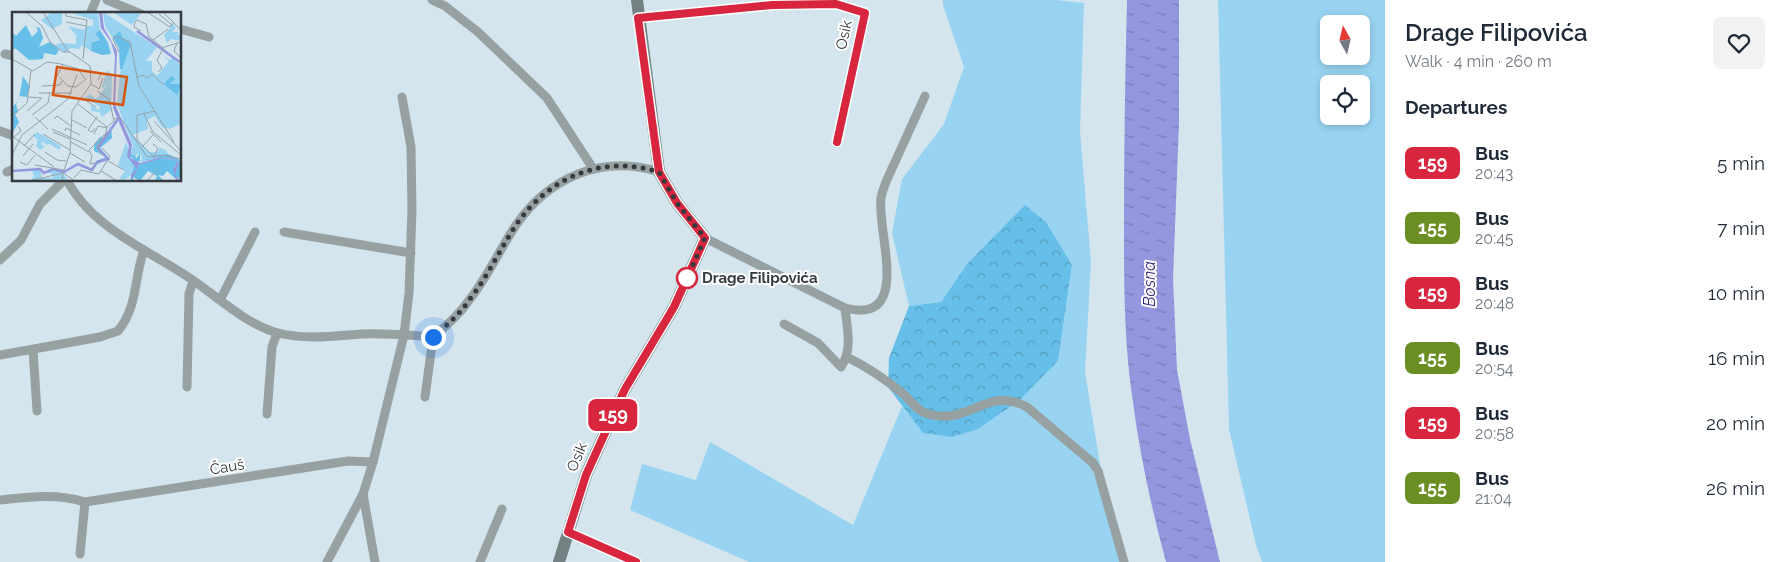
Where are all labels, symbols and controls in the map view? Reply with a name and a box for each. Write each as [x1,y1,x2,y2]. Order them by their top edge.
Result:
inset map [12,12,181,181]
north arrow [1320,15,1370,65]
map controls [1320,15,1370,125]
button: heart [1713,17,1765,69]
text: Drage Filipovića [1405,18,1588,47]
street label: Osik [832,19,856,51]
text: Walk · 4 min · 260 m [1405,52,1552,71]
button: locate [1320,75,1370,125]
text: Departures [1405,96,1507,118]
text: Bus [1475,142,1509,164]
text: 159 [1418,152,1447,173]
text: 5 min [1717,152,1765,174]
text: 20:43 [1475,164,1513,183]
text: Bus [1475,207,1509,229]
text: 155 [1418,217,1447,238]
text: 7 min [1717,217,1765,239]
text: 20:45 [1475,229,1514,248]
water label: Bosna [1140,261,1159,307]
marker: Drage Filipovića [676,267,698,289]
place label: Drage Filipovića [702,269,818,287]
text: Bus [1475,272,1509,294]
text: 159 [1418,282,1447,303]
text: 10 min [1708,282,1765,304]
text: 20:48 [1475,294,1514,313]
your location [421,325,446,350]
text: Bus [1475,337,1509,359]
text: 155 [1418,347,1447,368]
text: 16 min [1708,347,1765,369]
text: 20:54 [1475,359,1514,378]
line badge: 159 [584,399,642,431]
text: Bus [1475,402,1509,424]
text: 159 [598,404,628,425]
text: 159 [1418,412,1447,433]
text: 20 min [1706,412,1765,434]
text: 20:58 [1475,424,1514,443]
street label: Osik [563,440,591,474]
street label: Čauš [208,454,246,479]
text: Bus [1475,467,1509,489]
text: 155 [1418,477,1447,498]
text: 26 min [1706,477,1765,499]
text: 21:04 [1475,489,1512,508]

